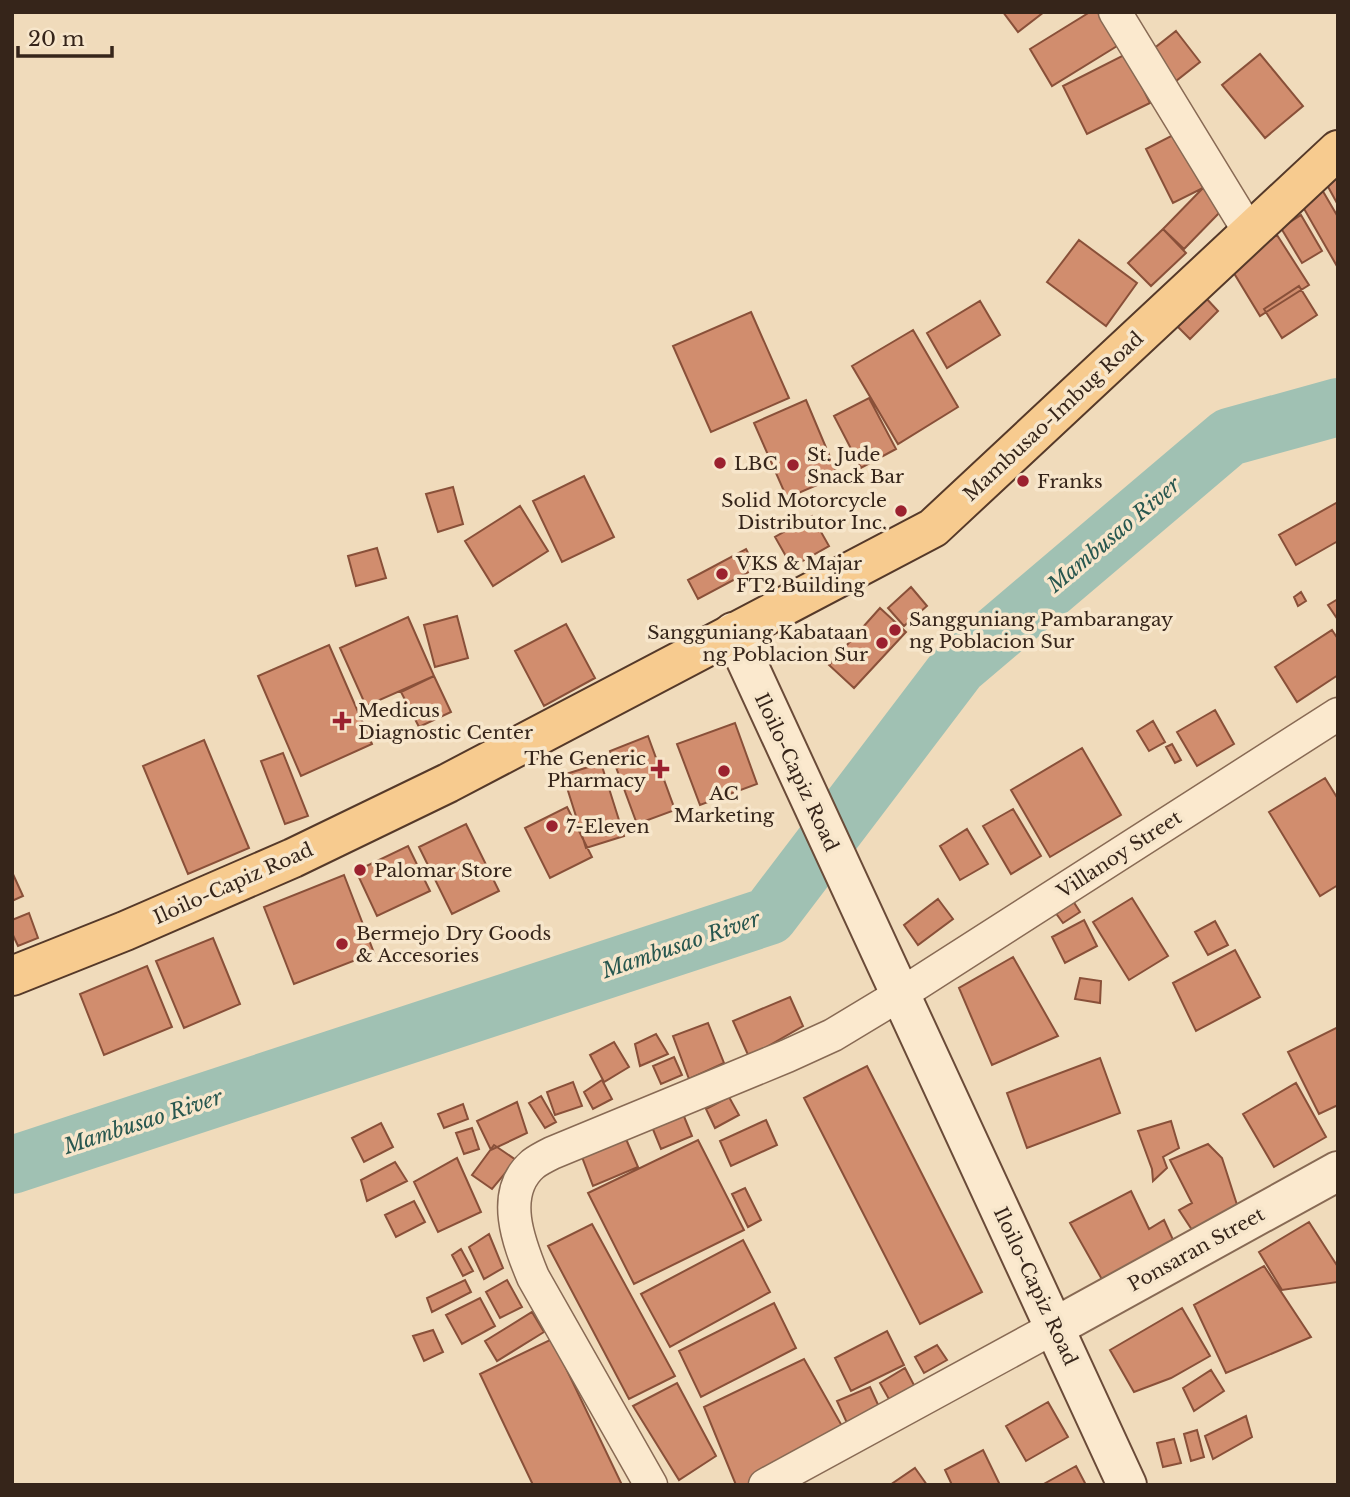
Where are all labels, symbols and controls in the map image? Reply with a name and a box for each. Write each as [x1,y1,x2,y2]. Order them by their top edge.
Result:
scale bar [18,14,112,58]
text: 20 m [28,26,85,52]
street label: Mambusao-Imbug Road [959,327,1148,506]
place label: St. Jude Snack Bar [807,443,904,488]
place label: LBC [734,452,778,475]
marker: LBC [712,455,728,471]
marker: St. Jude Snack Bar [785,457,801,473]
place label: Franks [1037,470,1103,493]
water label: Mambusao River [1041,471,1187,599]
marker: Franks [1015,473,1031,489]
place label: Solid Motorcycle Distributor Inc. [721,489,887,534]
marker: Solid Motorcycle Distributor Inc. [893,503,909,519]
place label: VKS & Majar FT2 Building [735,552,865,597]
marker: VKS & Majar FT2 Building [714,566,730,582]
place label: Sangguniang Pambarangay ng Poblacion Sur [909,608,1173,653]
place label: Sangguniang Kabataan ng Poblacion Sur [647,621,868,666]
marker: Sangguniang Pambarangay ng Poblacion Sur [887,622,903,638]
marker: Sangguniang Kabataan ng Poblacion Sur [874,635,890,651]
street label: Iloilo-Capiz Road [750,689,843,855]
place label: Medicus Diagnostic Center [358,699,533,744]
marker: Medicus Diagnostic Center [332,711,352,731]
place label: The Generic Pharmacy [524,747,646,792]
marker: The Generic Pharmacy [652,761,668,777]
marker: AC Marketing [716,763,732,779]
place label: AC Marketing [674,782,775,827]
street label: Villanoy Street [1052,805,1186,904]
place label: 7-Eleven [566,815,650,838]
marker: 7-Eleven [544,818,560,834]
street label: Iloilo-Capiz Road [150,838,317,929]
place label: Palomar Store [374,859,512,882]
marker: Palomar Store [352,862,368,878]
water label: Mambusao River [598,905,765,985]
place label: Bermejo Dry Goods & Accesories [356,922,551,967]
marker: Bermejo Dry Goods & Accesories [334,936,350,952]
water label: Mambusao River [59,1084,227,1160]
street label: Ponsaran Street [1124,1202,1269,1296]
street label: Iloilo-Capiz Road [989,1203,1082,1369]

